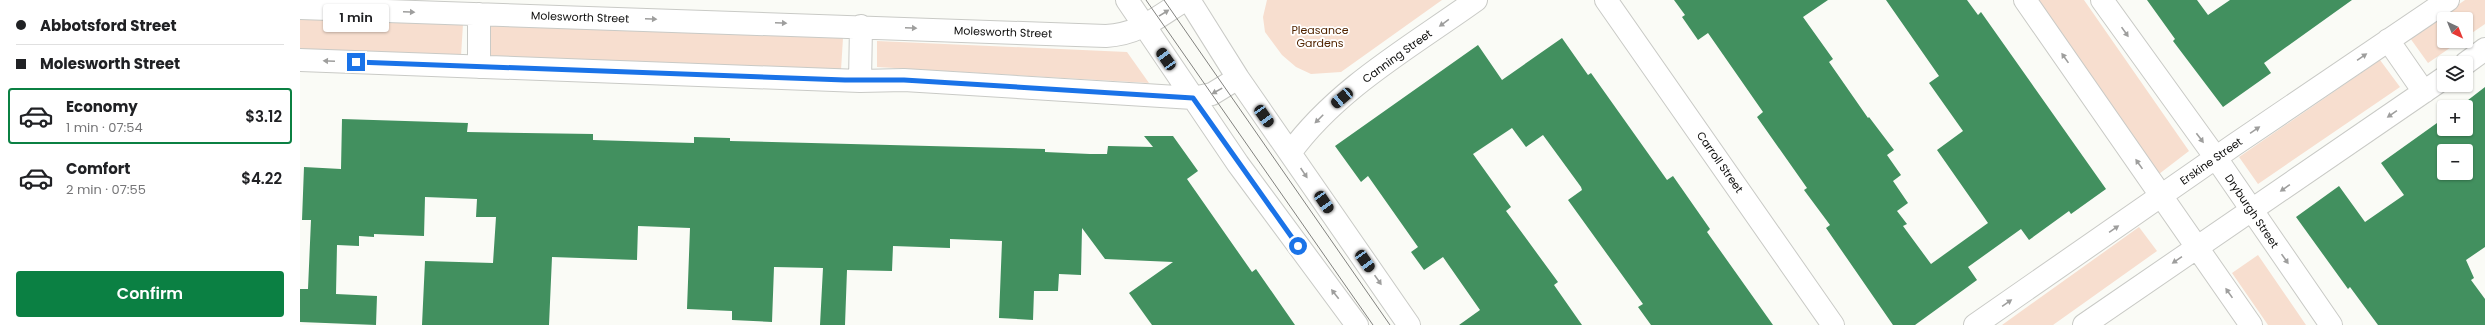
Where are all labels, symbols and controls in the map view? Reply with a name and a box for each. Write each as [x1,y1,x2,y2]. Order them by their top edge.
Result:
callout: 1 min [323,4,389,32]
street label: Molesworth Street [531,7,629,27]
text: 1 min [339,8,373,27]
one-way arrow [403,8,415,15]
one-way arrow [1159,9,1169,17]
north arrow [2437,12,2473,48]
map controls [2437,12,2473,180]
text: Abbotsford Street [40,15,177,36]
one-way arrow [645,16,658,22]
one-way arrow [1439,19,1449,27]
one-way arrow [775,20,787,27]
street label: Molesworth Street [954,22,1052,42]
park label: Pleasance Gardens [1291,22,1349,51]
one-way arrow [905,25,918,31]
street label: Canning Street [1359,25,1435,87]
one-way arrow [2121,27,2129,37]
car [1154,46,1178,72]
one-way arrow [2061,52,2069,63]
text: Molesworth Street [40,53,180,74]
route end [347,53,365,71]
one-way arrow [2357,53,2368,61]
button: layers [2437,56,2473,92]
one-way arrow [322,58,335,64]
car [1329,86,1355,110]
one-way arrow [1211,88,1223,94]
text: Economy [66,96,138,117]
icon: car [18,98,54,134]
button: + [2437,100,2473,136]
car [1252,103,1276,129]
text: $3.12 [245,106,282,127]
one-way arrow [2387,110,2398,118]
one-way arrow [1314,114,1324,124]
text: 1 min · 07:54 [66,118,143,137]
one-way arrow [2249,127,2261,134]
street label: Carroll Street [1693,128,1747,196]
one-way arrow [2196,132,2205,143]
street label: Erskine Street [2177,134,2245,188]
button: − [2437,144,2473,180]
text: Comfort [66,158,130,179]
one-way arrow [2135,159,2143,170]
icon: car [18,160,54,196]
text: $4.22 [241,168,282,189]
one-way arrow [1300,168,1308,179]
street label: Dryburgh Street [2221,171,2283,251]
text: 2 min · 07:55 [66,180,146,199]
one-way arrow [2280,184,2291,192]
car [1312,189,1336,215]
one-way arrow [2109,225,2119,233]
route start [1289,237,1307,255]
car [1353,248,1377,274]
one-way arrow [2281,254,2289,264]
one-way arrow [2172,256,2183,264]
button: Confirm [16,271,284,317]
one-way arrow [1374,275,1382,286]
one-way arrow [2225,288,2233,298]
one-way arrow [1330,289,1339,300]
one-way arrow [2002,299,2012,307]

